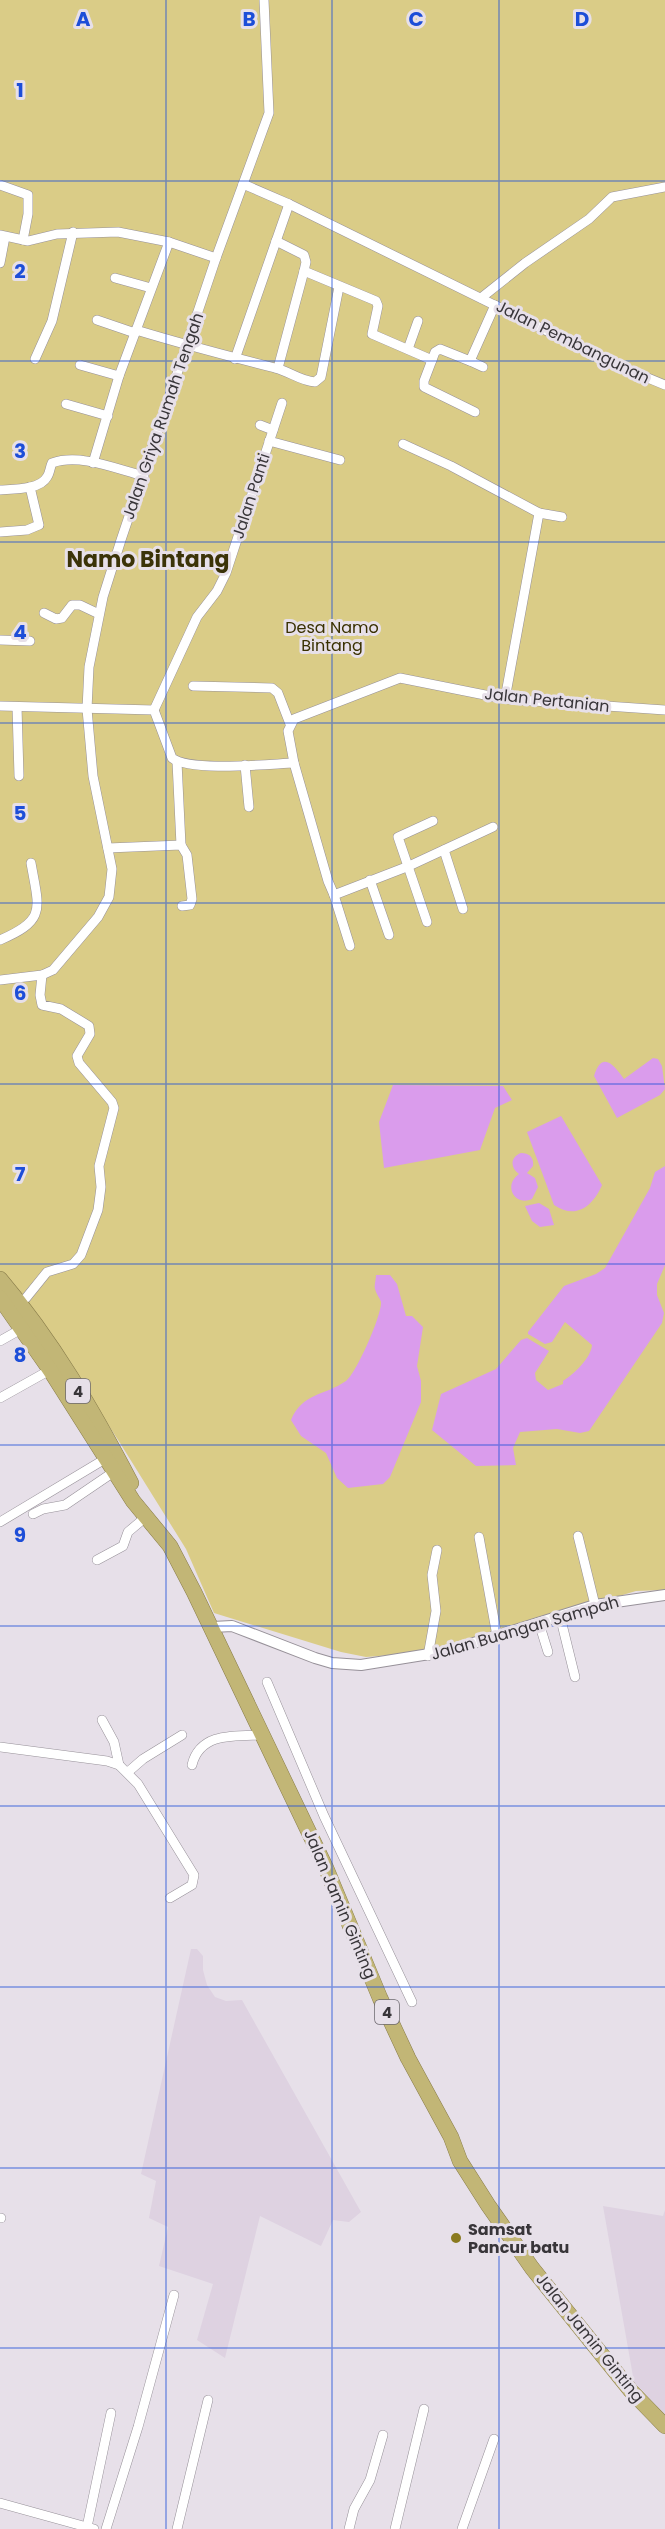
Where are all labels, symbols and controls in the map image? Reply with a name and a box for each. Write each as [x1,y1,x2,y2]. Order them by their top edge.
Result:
text: A [76,5,91,33]
text: B [242,5,256,33]
text: C [408,5,424,33]
text: D [575,5,589,33]
text: 1 [16,76,24,104]
text: 2 [14,257,26,285]
street label: Jalan Pembangunan [492,295,654,389]
street label: Jalan Griya Rumah Tengah [117,309,209,523]
text: 3 [14,437,26,465]
street label: Jalan Panti [226,450,276,542]
district label: Namo Bintang [67,544,229,575]
park label: Desa Namo Bintang [285,616,379,657]
text: 4 [13,618,27,646]
street label: Jalan Pertanian [483,682,611,718]
text: 5 [14,799,27,827]
text: 6 [14,979,26,1007]
text: 7 [15,1160,26,1188]
text: 8 [14,1341,26,1369]
road number: 4 [66,1379,90,1403]
text: 9 [14,1521,26,1549]
street label: Jalan Buangan Sampah [428,1590,622,1666]
street label: Jalan Jamin Ginting [298,1826,382,1982]
road number: 4 [375,2000,399,2024]
place label: Samsat Pancur batu [468,2218,569,2259]
marker: Samsat Pancur batu [449,2231,463,2245]
street label: Jalan Jamin Ginting [531,2269,649,2407]

